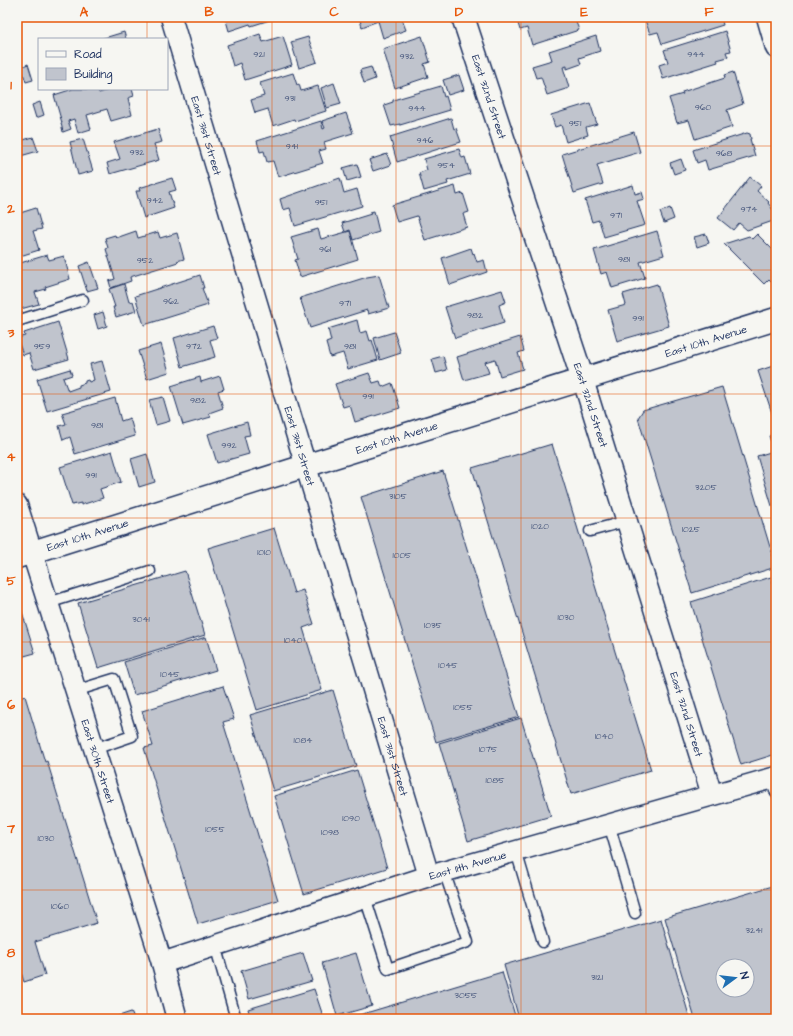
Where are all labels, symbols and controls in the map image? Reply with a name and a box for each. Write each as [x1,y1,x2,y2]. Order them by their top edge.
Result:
text: A [80,3,89,21]
text: B [204,3,214,21]
text: C [329,3,339,21]
text: D [455,3,464,21]
text: E [580,3,588,21]
text: F [704,3,714,21]
legend [38,38,168,90]
text: Road [74,46,102,63]
house number: 921 [253,48,265,61]
house number: 944 [687,48,705,61]
house number: 932 [400,50,415,63]
street label: East 32nd Street [468,53,510,142]
text: Building [74,66,112,84]
text: 1 [10,76,12,94]
house number: 931 [285,92,295,105]
street label: East 31st Street [187,95,225,178]
house number: 960 [695,101,712,114]
house number: 944 [408,102,426,115]
house number: 951 [569,117,581,130]
house number: 946 [417,134,434,147]
house number: 941 [286,140,298,153]
house number: 932 [130,146,145,159]
house number: 968 [716,147,732,160]
house number: 954 [437,159,455,172]
house number: 942 [147,194,164,207]
house number: 951 [315,196,327,209]
text: 2 [6,200,15,218]
house number: 974 [741,203,757,216]
house number: 971 [610,209,622,222]
house number: 961 [319,243,331,256]
house number: 981 [618,253,630,266]
house number: 952 [137,254,154,267]
house number: 962 [163,295,180,308]
house number: 971 [339,297,351,310]
house number: 982 [467,309,484,322]
house number: 991 [632,312,644,325]
street label: East 10th Avenue [663,322,749,361]
text: 3 [7,324,15,342]
house number: 959 [34,340,50,353]
house number: 972 [186,340,203,353]
house number: 981 [344,340,356,353]
street label: East 32nd Street [570,361,611,450]
house number: 991 [362,390,374,403]
house number: 982 [190,394,207,407]
street label: East 31st Street [280,405,319,488]
street label: East 10th Avenue [354,418,440,458]
house number: 981 [91,419,103,432]
house number: 992 [221,439,238,452]
text: 4 [7,448,16,466]
house number: 991 [85,469,97,482]
house number: 3205 [695,481,718,494]
house number: 3105 [389,490,408,503]
street label: East 10th Avenue [45,515,131,555]
house number: 1020 [531,520,549,533]
house number: 1025 [682,523,701,536]
house number: 1010 [257,546,271,559]
house number: 1005 [393,549,412,562]
text: 5 [6,572,16,590]
house number: 1030 [557,611,575,624]
house number: 3041 [132,613,150,626]
house number: 1035 [424,619,443,632]
house number: 1040 [284,634,303,647]
house number: 1045 [438,659,458,672]
house number: 1045 [160,668,180,681]
street label: East 32nd Street [666,670,707,759]
text: 6 [7,696,16,714]
house number: 1055 [453,701,473,714]
street label: East 31st Street [374,715,412,798]
street label: East 30th Street [77,718,118,806]
house number: 1040 [595,730,614,743]
house number: 1084 [294,734,312,747]
house number: 1075 [479,743,498,756]
house number: 1085 [485,774,505,787]
house number: 1090 [342,812,360,825]
text: 7 [6,820,16,838]
house number: 1055 [205,823,225,836]
house number: 1098 [321,826,339,839]
house number: 1030 [37,832,55,845]
street label: East 11th Avenue [428,847,508,884]
house number: 1060 [51,900,69,913]
house number: 3241 [745,924,763,937]
text: 8 [7,944,16,962]
north arrow [715,958,755,998]
text: N [736,970,752,981]
house number: 3121 [591,971,603,984]
house number: 3055 [454,989,478,1002]

